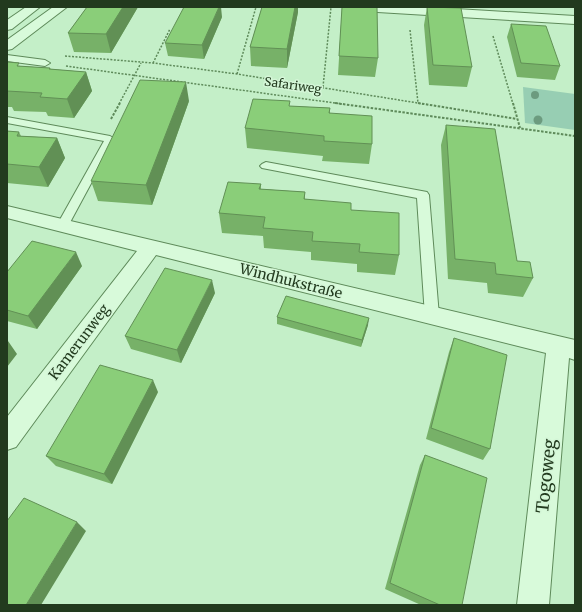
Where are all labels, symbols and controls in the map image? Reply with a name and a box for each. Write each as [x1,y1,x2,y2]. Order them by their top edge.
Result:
street label: Safariweg [263,74,323,97]
street label: Windhukstraße [237,259,344,302]
street label: Kamerunweg [45,300,114,383]
street label: Togoweg [531,437,561,514]

